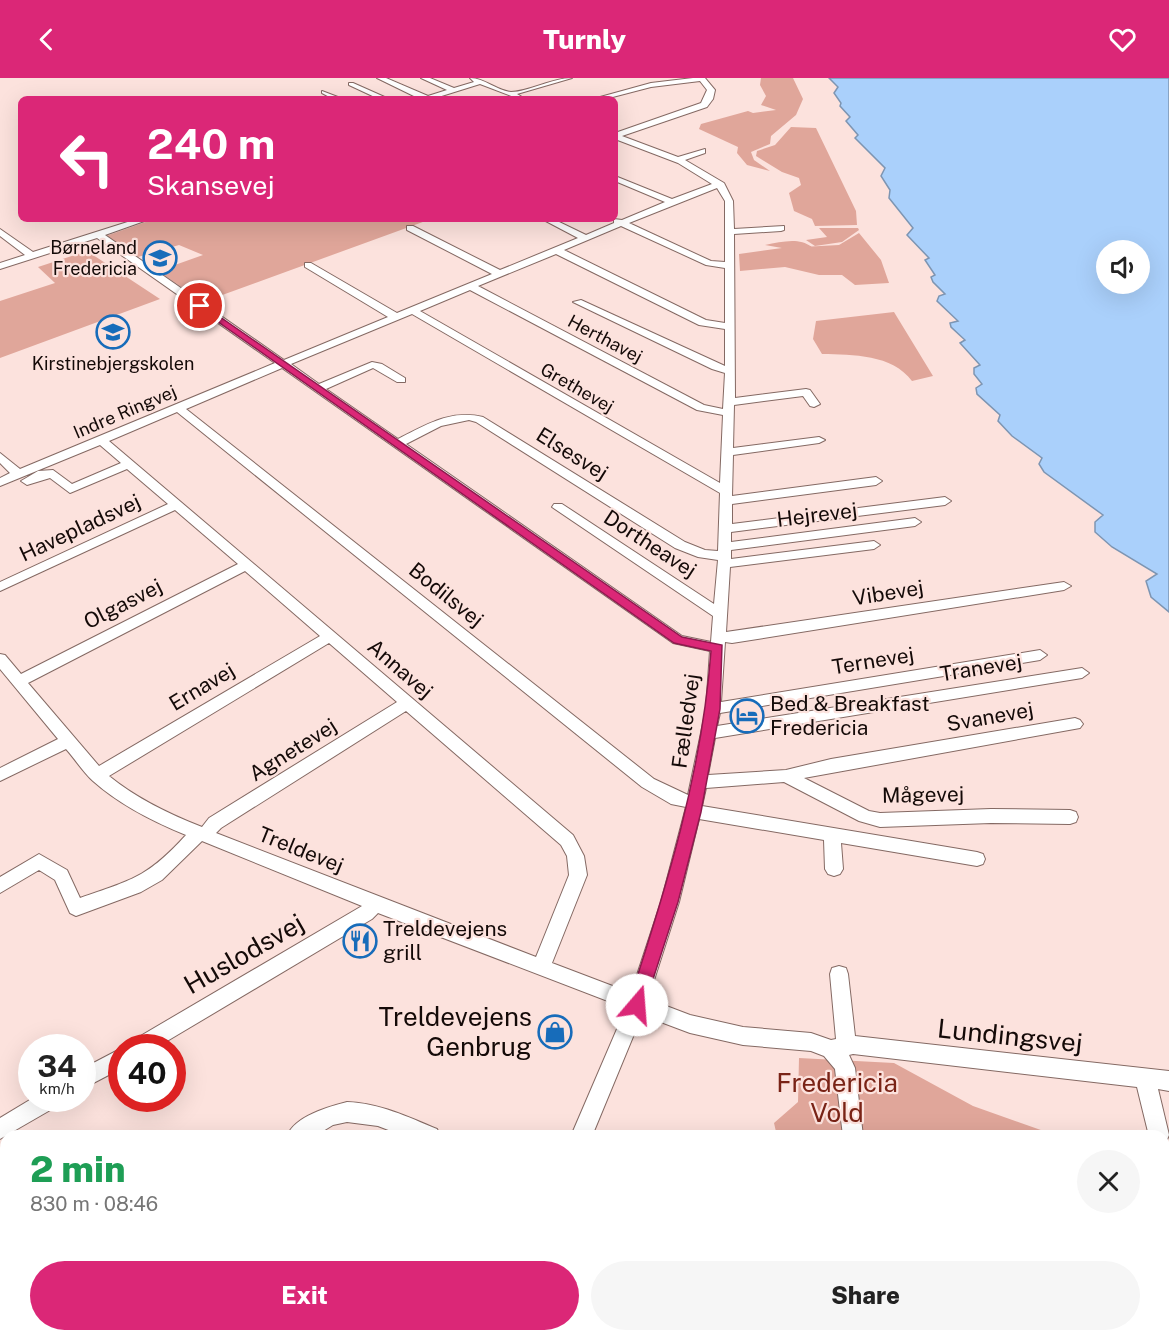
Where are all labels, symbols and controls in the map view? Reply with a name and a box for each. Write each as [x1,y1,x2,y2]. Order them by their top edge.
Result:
icon: back [30,23,63,56]
text: Turnly [543,23,626,55]
icon: heart [1106,23,1139,56]
text: 240 m [147,119,275,168]
icon: left [48,120,126,198]
text: Skansevej [147,169,275,201]
place label: Børneland Fredericia [50,237,137,279]
school or university icon: Børneland Fredericia [142,240,178,276]
map controls [1096,240,1150,294]
button: sound [1096,240,1150,294]
pin [174,280,225,331]
icon: arrive [183,289,216,322]
street label: Herthavej [564,310,646,367]
school or university icon: Kirstinebjergskolen [95,314,131,350]
place label: Kirstinebjergskolen [32,353,194,374]
street label: Grethevej [537,358,618,417]
street label: Indre Ringvej [70,380,179,443]
street label: Elsesvej [532,422,613,485]
street label: Havepladsvej [15,489,144,567]
street label: Hejrevej [775,497,859,532]
street label: Dortheavej [599,504,701,583]
street label: Bodilsvej [404,557,489,632]
street label: Olgasvej [79,573,166,634]
street label: Vibevej [851,575,925,610]
street label: Annavej [363,634,438,704]
street label: Ternevej [830,642,916,679]
street label: Tranevej [938,649,1024,686]
street label: Ernavej [164,657,239,716]
street label: Fælledvej [666,672,705,770]
place label: Bed & Breakfast Fredericia [770,691,930,740]
street label: Svanevej [945,697,1035,736]
hotel icon: Bed & Breakfast Fredericia [729,698,765,734]
street label: Agnetevej [244,713,341,786]
street label: Mågevej [882,781,964,808]
street label: Treldevej [255,821,347,878]
street label: Huslodsvej [178,907,309,1000]
place label: Treldevejens grill [383,916,507,965]
restaurant icon: Treldevejens grill [342,923,378,959]
position arrow [605,973,669,1037]
place label: Treldevejens Genbrug [378,1001,532,1062]
street label: Lundingsvej [936,1012,1084,1059]
shop icon: Treldevejens Genbrug [537,1014,573,1050]
speed limit sign: 40 [108,1034,186,1112]
text: 34 [37,1048,77,1084]
park label: Fredericia Vold [776,1067,898,1128]
text: km/h [39,1080,75,1097]
text: 2 min [30,1148,126,1190]
button: close [1077,1150,1140,1213]
text: 830 m · 08:46 [30,1192,158,1216]
button: Exit [30,1261,579,1330]
button: Share [591,1261,1140,1330]

